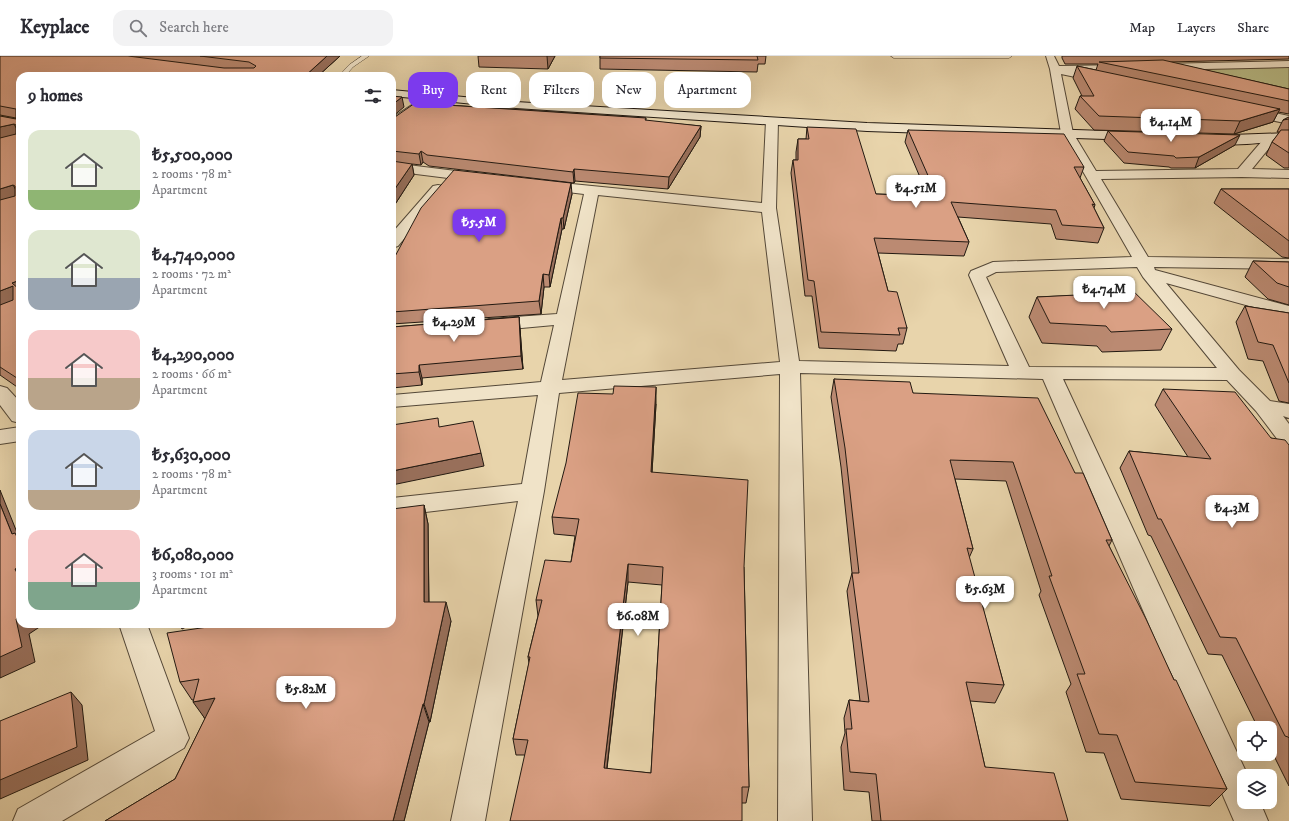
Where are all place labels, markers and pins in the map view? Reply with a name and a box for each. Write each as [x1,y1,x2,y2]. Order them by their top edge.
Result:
pin: ₺4.14M [1138,109,1204,143]
pin: ₺4.51M [883,175,949,209]
pin: ₺5.5M [451,209,507,243]
pin: ₺4.74M [1071,276,1137,310]
pin: ₺4.29M [421,309,487,343]
pin: ₺4.3M [1204,495,1260,529]
pin: ₺5.63M [952,576,1018,610]
pin: ₺6.08M [605,603,671,637]
pin: ₺5.82M [273,676,339,710]

